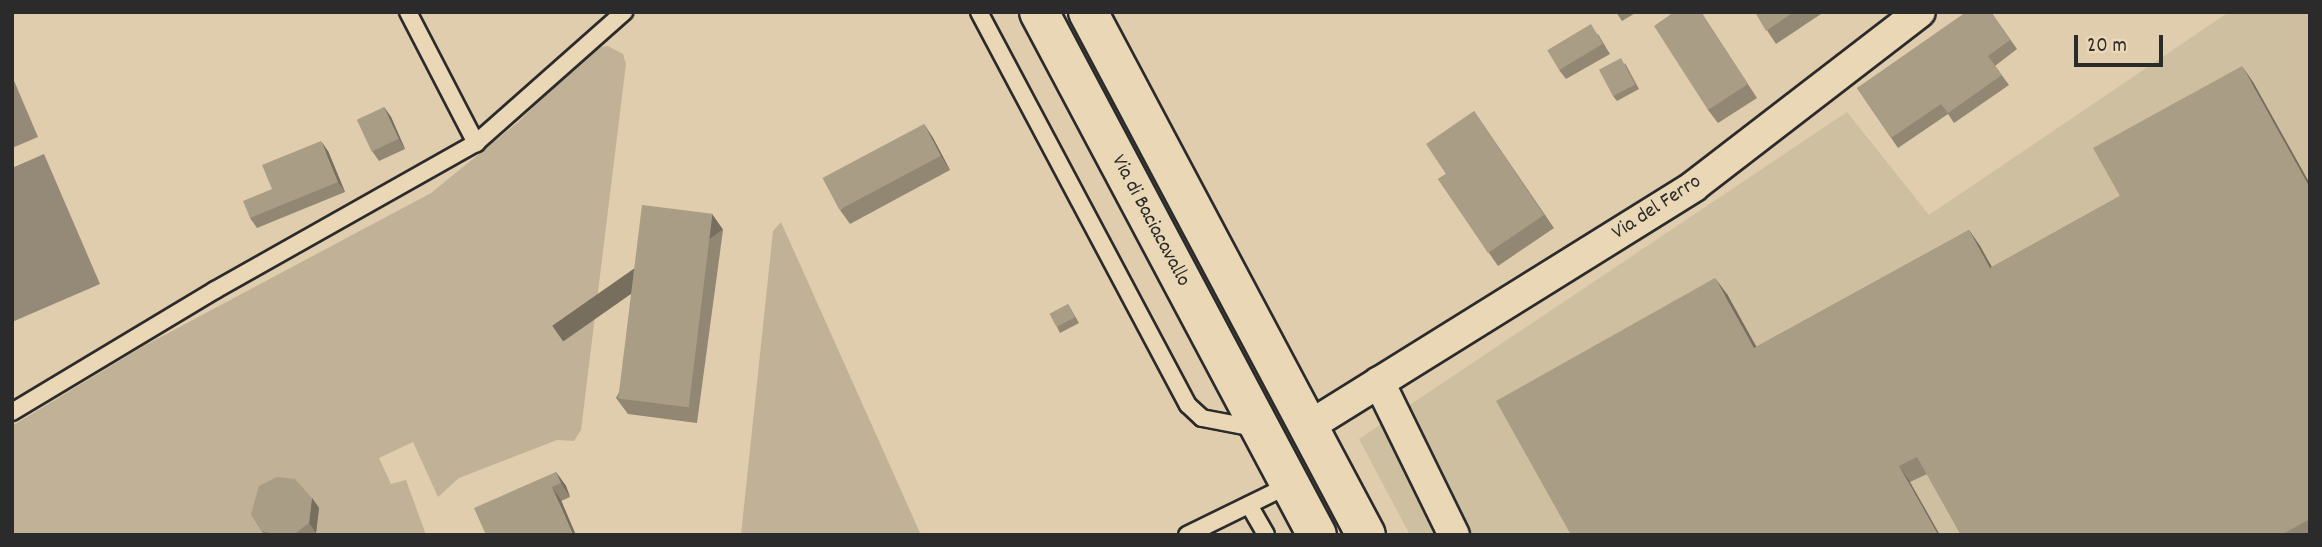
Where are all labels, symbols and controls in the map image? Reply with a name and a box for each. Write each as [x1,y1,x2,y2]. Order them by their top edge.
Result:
scale bar [2077,21,2166,65]
text: 20 m [2087,32,2127,62]
street label: Via di Baciacavallo [1105,151,1195,291]
street label: Via del Ferro [1608,170,1706,246]

